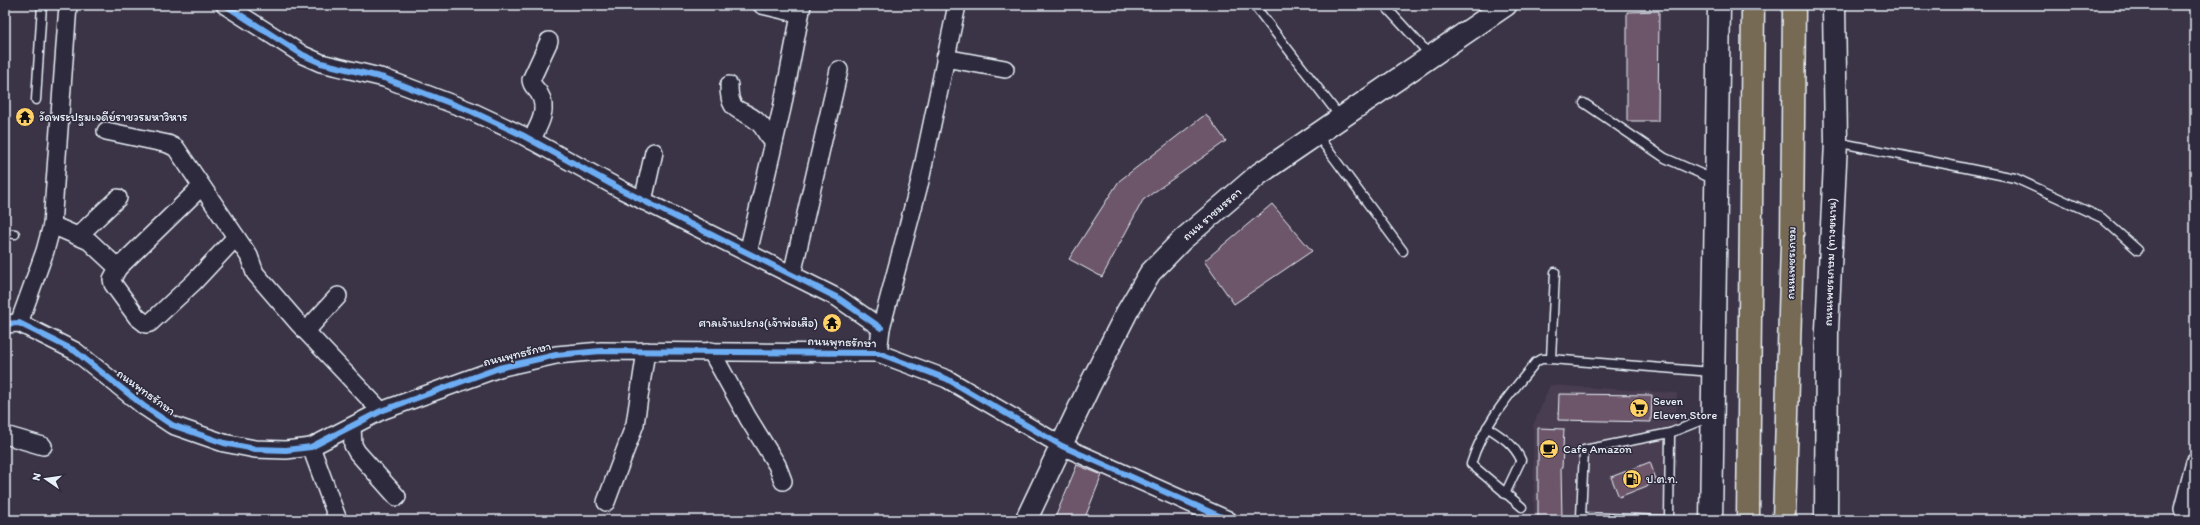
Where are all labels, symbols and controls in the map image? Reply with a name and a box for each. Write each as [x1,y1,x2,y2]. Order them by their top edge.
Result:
temple icon: วัดพระปฐมเจดีย์ราชวรมหาวิหาร [14,106,36,128]
place label: วัดพระปฐมเจดีย์ราชวรมหาวิหาร [39,110,188,126]
street label: ถนน ราชมรรคา [1180,185,1244,243]
street label: ถนนเพชรเกษม (ทางขนาน) [1821,198,1839,326]
street label: ถนนเพชรเกษม [1783,226,1799,300]
temple icon: ศาลเจ้าแปะกง(เจ้าพ่อเสือ) [821,312,843,334]
place label: ศาลเจ้าแปะกง(เจ้าพ่อเสือ) [699,316,818,330]
street label: ถนนพุทธรักษา [807,334,877,352]
street label: ถนนพุทธรักษา [482,339,553,371]
street label: ถนนพุทธรักษา [113,366,178,420]
place label: Seven Eleven Store [1653,394,1717,422]
supermarket icon: Seven Eleven Store [1628,397,1650,419]
cafe icon: Cafe Amazon [1538,438,1560,460]
place label: Cafe Amazon [1563,442,1632,456]
north arrow [26,459,66,499]
fuel station icon: ป.ต.ท. [1621,468,1643,490]
text: N [30,472,44,482]
place label: ป.ต.ท. [1646,472,1678,486]

